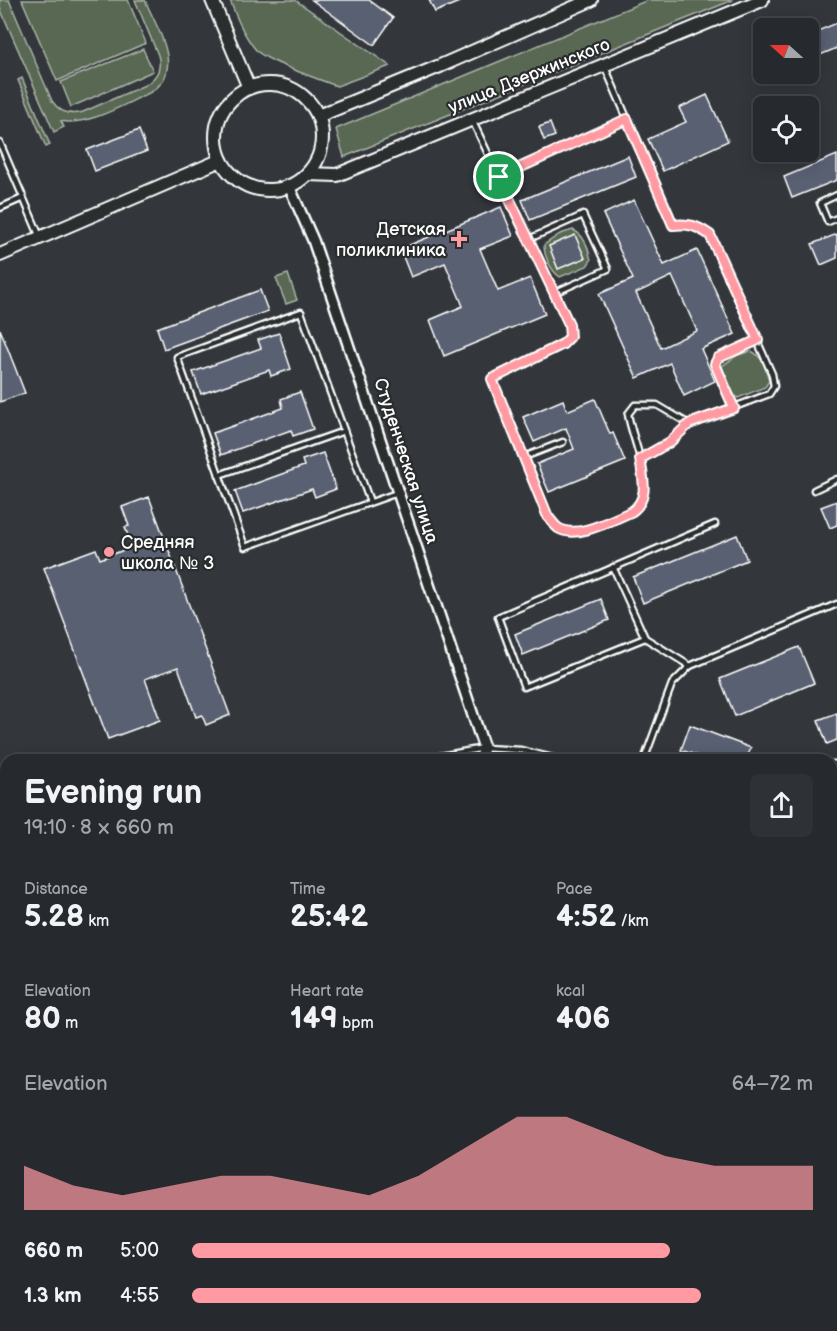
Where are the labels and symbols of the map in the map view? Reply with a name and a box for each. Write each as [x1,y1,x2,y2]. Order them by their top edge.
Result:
north arrow [753,18,819,84]
street label: улица Дзержинского [445,34,613,118]
pin [473,151,524,202]
place label: Детская поликлиника [336,219,446,261]
marker: Детская поликлиника [450,230,468,248]
street label: Студенческая улица [369,376,443,547]
place label: Средняя школа № 3 [121,532,214,574]
marker: Средняя школа № 3 [102,545,116,559]

